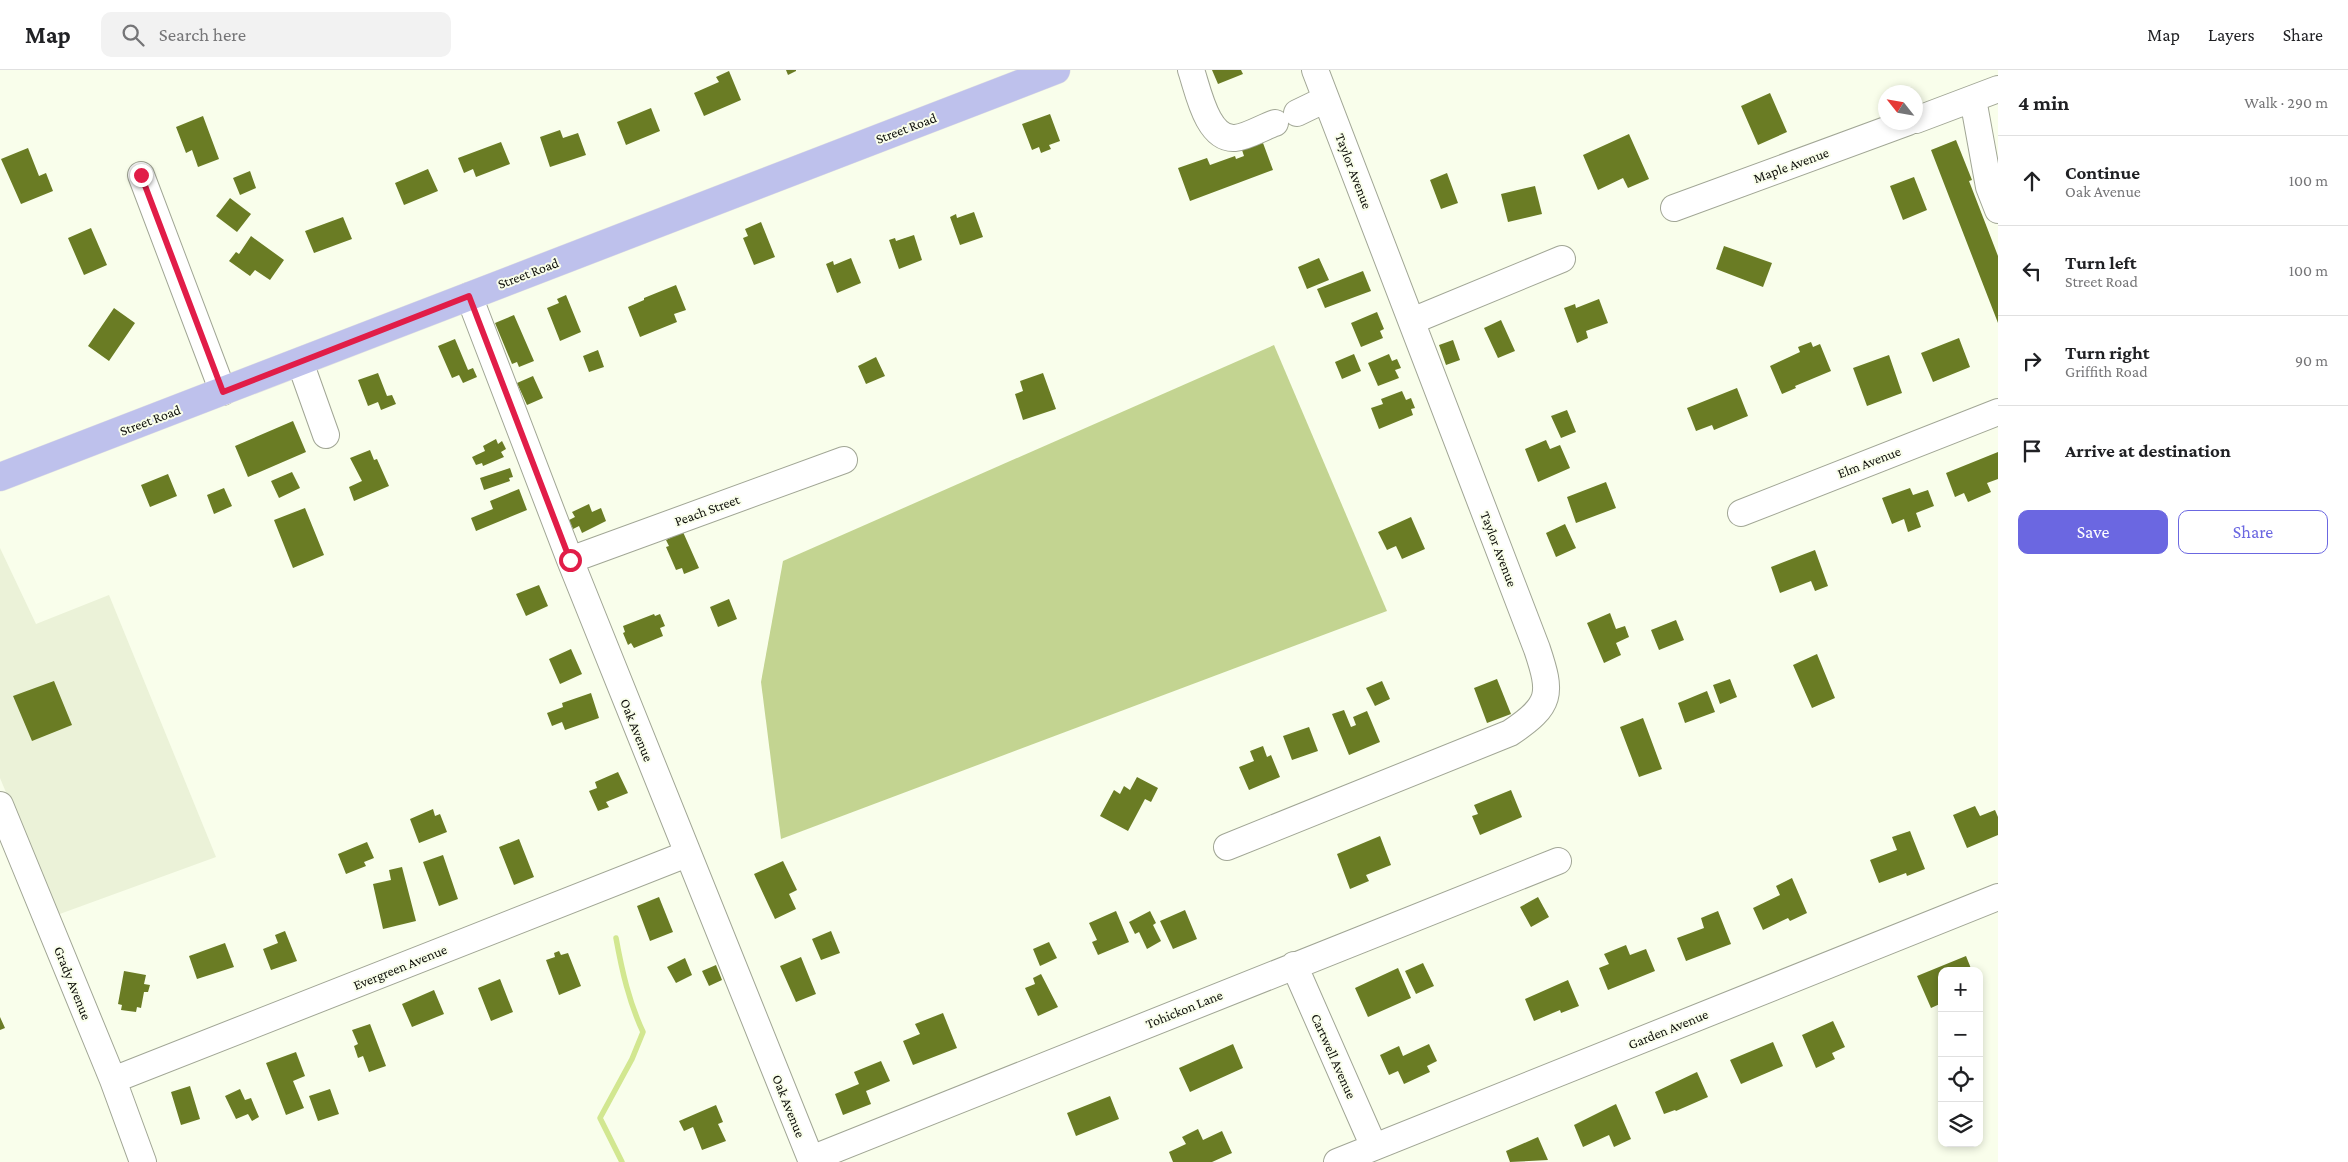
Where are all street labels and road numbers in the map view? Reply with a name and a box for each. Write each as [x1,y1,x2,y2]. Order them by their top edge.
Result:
street label: Street Road [873,109,939,147]
street label: Taylor Avenue [1332,131,1376,211]
street label: Maple Avenue [1751,144,1831,186]
street label: Street Road [495,254,561,292]
street label: Street Road [117,401,183,439]
street label: Elm Avenue [1835,443,1903,481]
street label: Peach Street [672,491,742,529]
street label: Taylor Avenue [1477,509,1521,589]
street label: Oak Avenue [617,696,657,764]
street label: Evergreen Avenue [351,941,449,993]
street label: Grady Avenue [51,944,95,1022]
street label: Tohickon Lane [1143,986,1225,1032]
street label: Garden Avenue [1626,1006,1710,1052]
street label: Cartwell Avenue [1308,1011,1360,1101]
street label: Oak Avenue [769,1072,809,1140]

